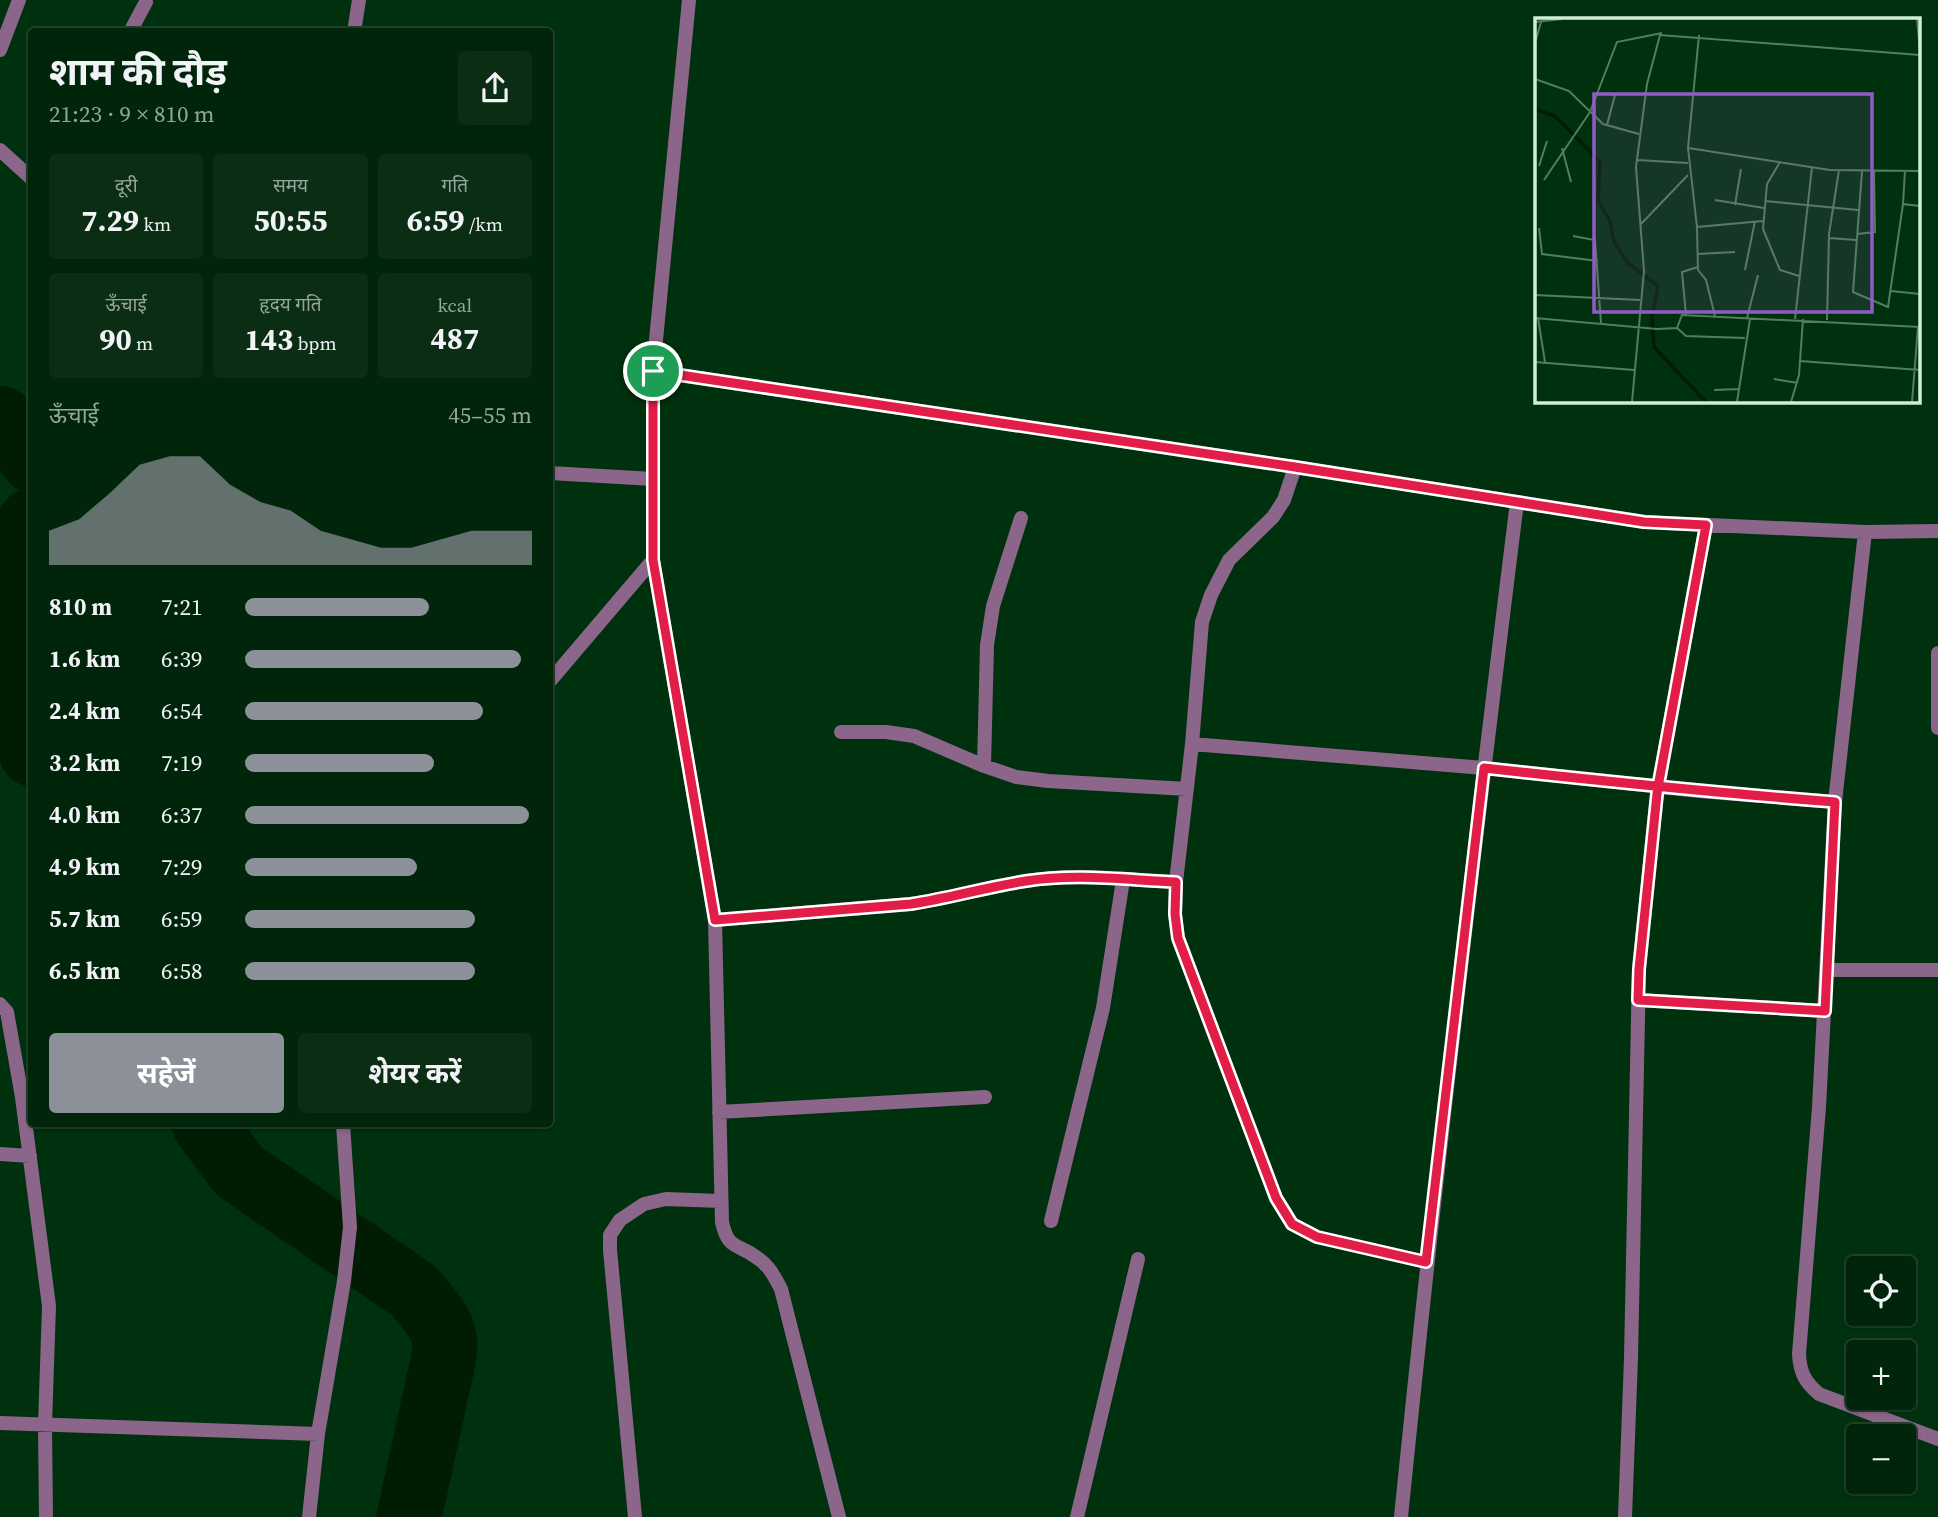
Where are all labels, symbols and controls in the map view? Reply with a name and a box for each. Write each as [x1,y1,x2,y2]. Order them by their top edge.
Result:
inset map [1535,18,1920,402]
text: शाम की दौड़ [49,46,227,98]
button: share [458,51,532,125]
text: 21:23 · 9 × 810 m [49,98,215,130]
text: दूरी [115,172,138,198]
text: समय [273,172,308,198]
text: गति [442,172,468,198]
text: 7.29 [81,200,139,241]
text: 50:55 [253,200,328,241]
text: 6:59 [407,200,465,241]
text: km [139,211,171,237]
text: /km [465,211,503,237]
text: ऊँचाई [106,291,147,317]
text: हृदय गति [259,291,322,317]
text: kcal [438,292,472,318]
text: 487 [430,318,479,359]
text: 90 [99,319,132,360]
text: 143 [244,319,293,360]
text: m [132,330,153,356]
text: bpm [293,330,337,356]
pin [623,341,683,401]
icon: arrive [634,352,672,390]
text: ऊँचाई [49,399,99,431]
text: 45–55 m [448,399,532,431]
text: 810 m [49,591,112,623]
text: 7:21 [161,591,202,623]
text: 1.6 km [49,643,120,675]
text: 6:39 [161,643,202,675]
text: 2.4 km [49,695,120,727]
text: 6:54 [161,695,202,727]
text: 3.2 km [49,747,120,779]
text: 7:19 [161,747,202,779]
text: 4.0 km [49,799,120,831]
text: 6:37 [161,799,202,831]
text: 4.9 km [49,851,120,883]
text: 7:29 [161,851,202,883]
text: 5.7 km [49,903,120,935]
text: 6:59 [161,903,202,935]
text: 6.5 km [49,955,120,987]
text: 6:58 [161,955,202,987]
button: सहेजें [49,1033,284,1113]
button: शेयर करें [298,1033,532,1113]
map controls [1846,1256,1916,1494]
button: locate [1846,1256,1916,1326]
button: + [1846,1340,1916,1410]
button: − [1846,1424,1916,1494]

